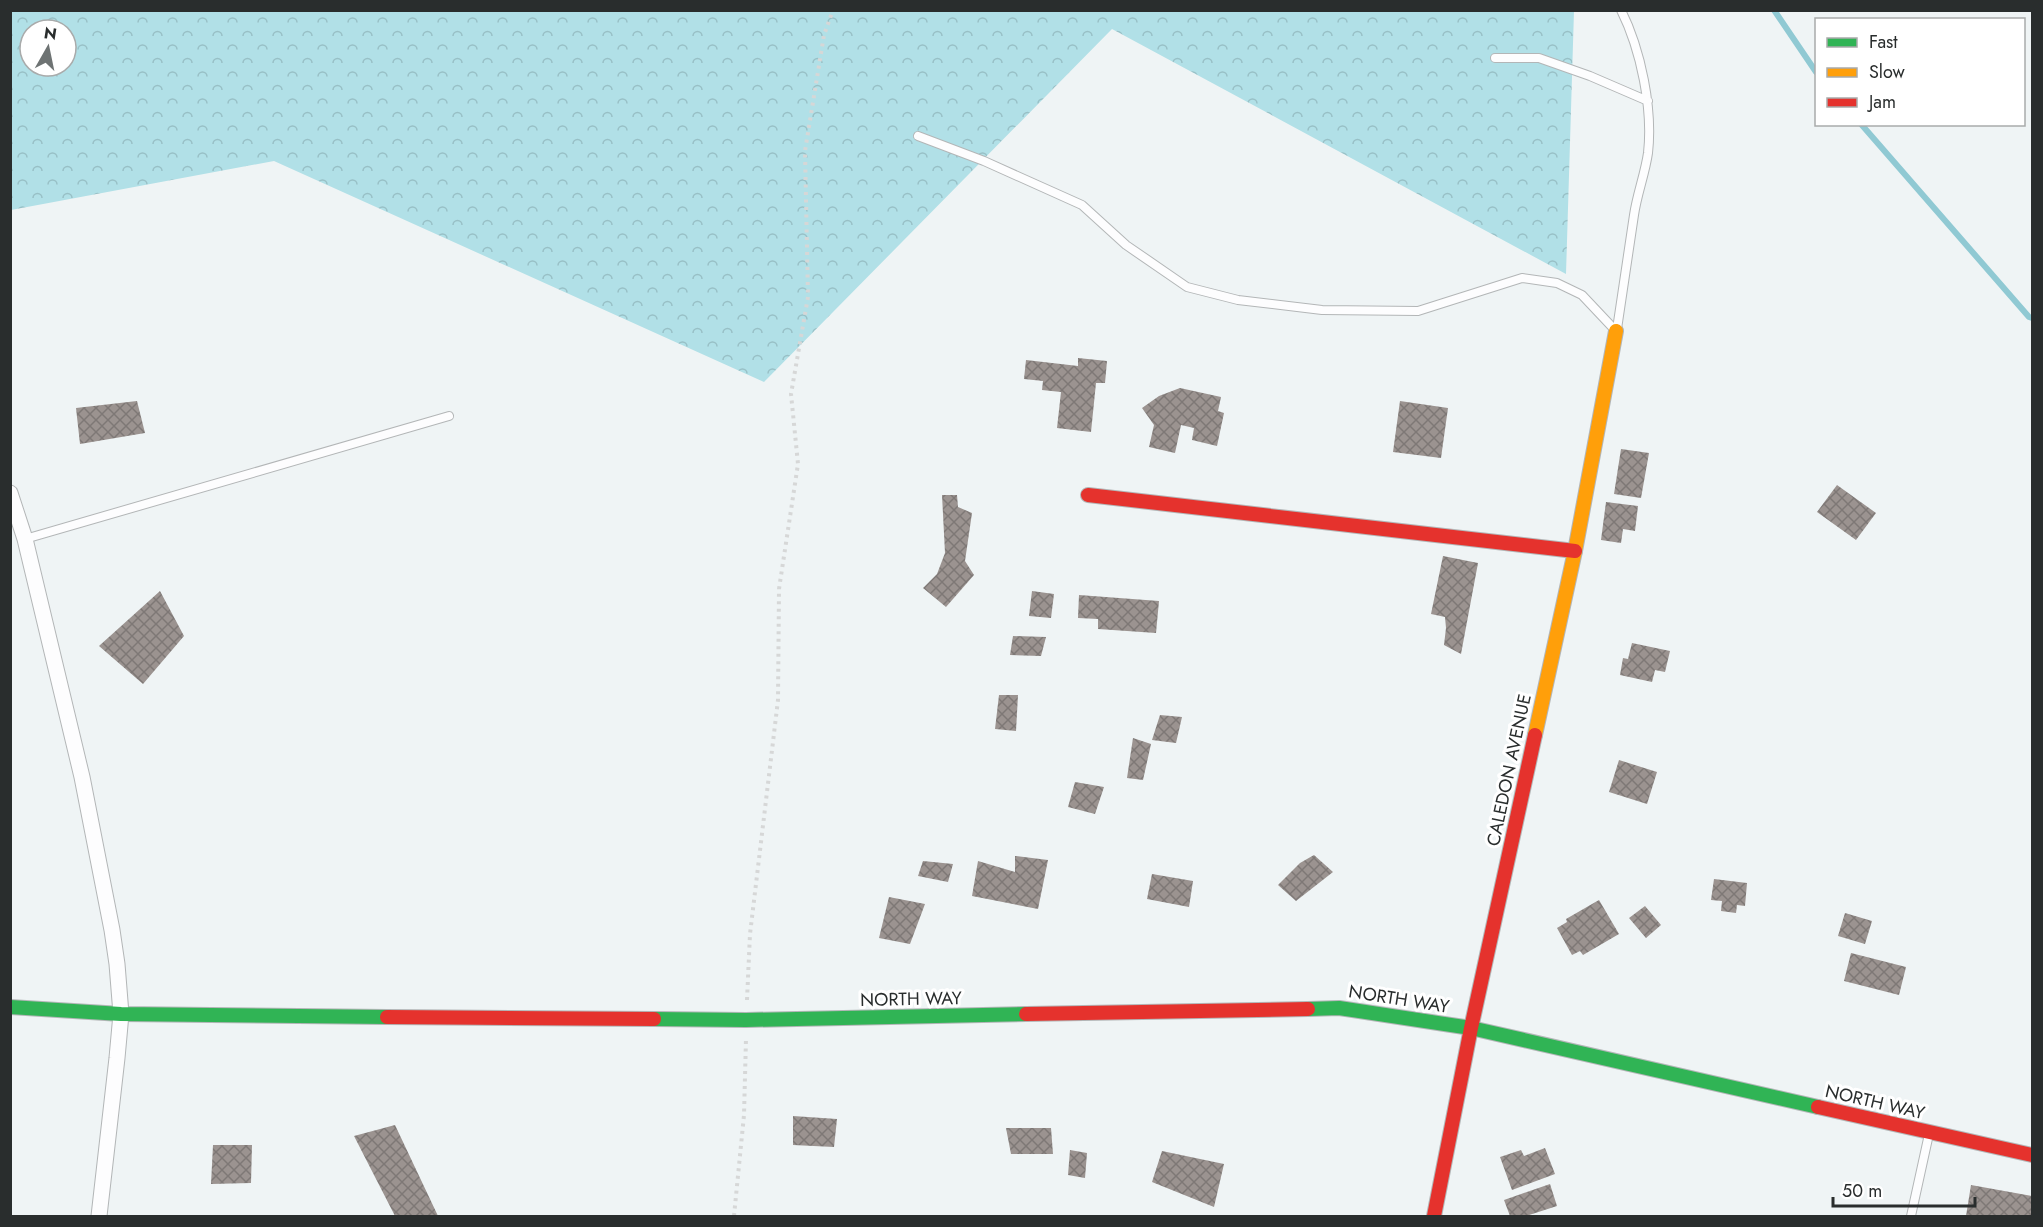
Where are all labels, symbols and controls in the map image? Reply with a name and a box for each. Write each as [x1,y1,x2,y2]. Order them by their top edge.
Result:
north arrow [18,18,78,78]
legend [1815,18,2025,126]
text: N [42,21,58,46]
text: Fast [1869,29,1898,55]
text: Slow [1869,59,1906,85]
text: Jam [1867,89,1896,115]
street label: CALEDON AVENUE [1480,692,1538,848]
street label: NORTH WAY [1347,978,1452,1020]
street label: NORTH WAY [860,985,963,1013]
street label: NORTH WAY [1823,1078,1928,1126]
scale bar [1833,1170,1976,1208]
text: 50 m [1842,1178,1882,1204]

